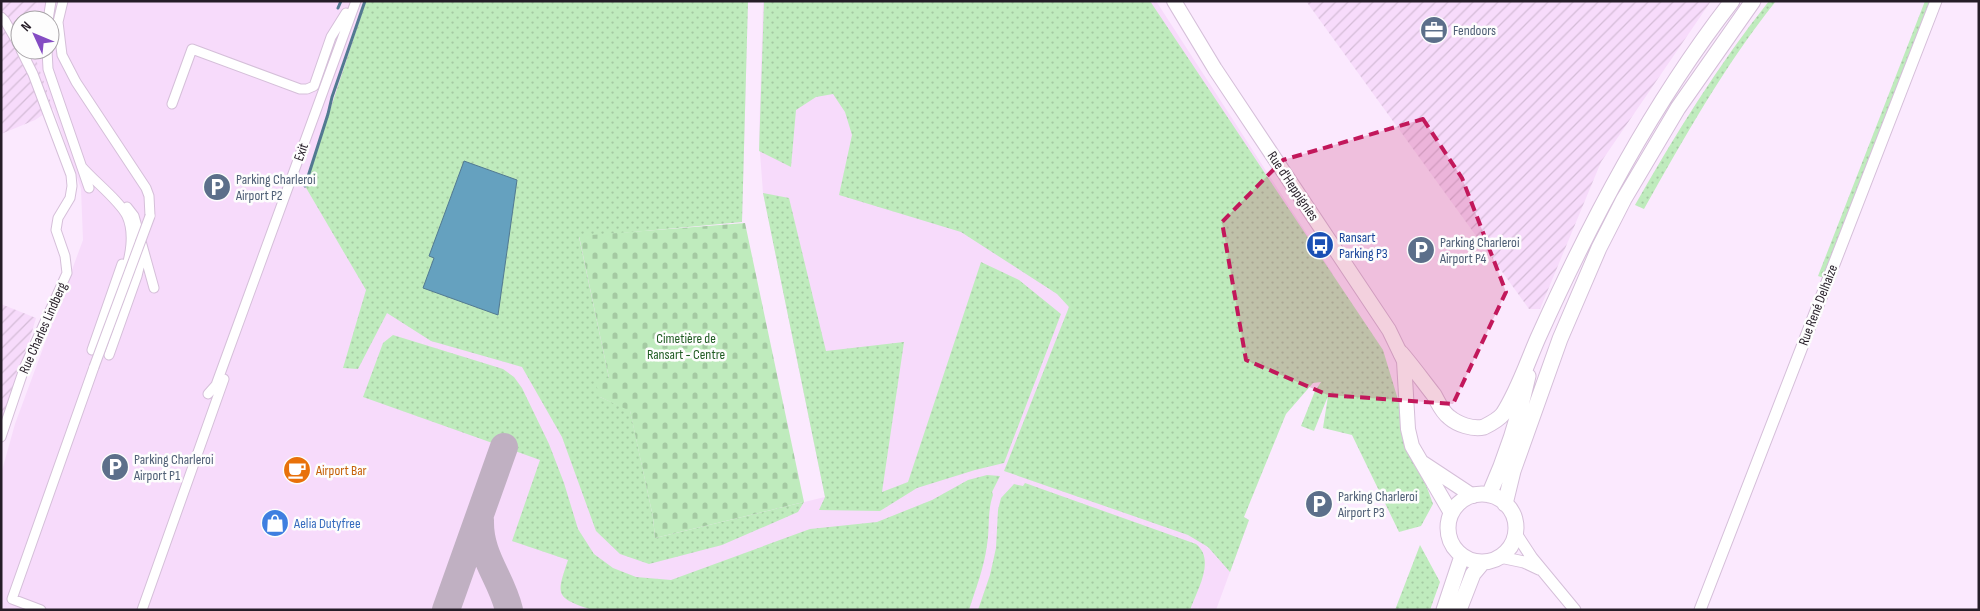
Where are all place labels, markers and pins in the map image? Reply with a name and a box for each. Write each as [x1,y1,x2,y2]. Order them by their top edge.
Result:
office icon: Fendoors [1419,15,1449,45]
place label: Fendoors [1453,22,1496,39]
place label: Parking Charleroi Airport P2 [235,171,316,204]
parking icon: Parking Charleroi Airport P2 [202,172,232,202]
place label: Ransart Parking P3 [1339,229,1388,262]
bus stop icon: Ransart Parking P3 [1305,230,1335,260]
place label: Parking Charleroi Airport P4 [1439,234,1520,267]
parking icon: Parking Charleroi Airport P4 [1406,235,1436,265]
place label: Parking Charleroi Airport P1 [133,451,214,484]
parking icon: Parking Charleroi Airport P1 [100,452,130,482]
cafe icon: Airport Bar [282,455,312,485]
place label: Airport Bar [315,462,367,479]
place label: Parking Charleroi Airport P3 [1337,488,1418,521]
parking icon: Parking Charleroi Airport P3 [1304,489,1334,519]
shop icon: Aelia Dutyfree [260,508,290,538]
place label: Aelia Dutyfree [293,515,361,532]

